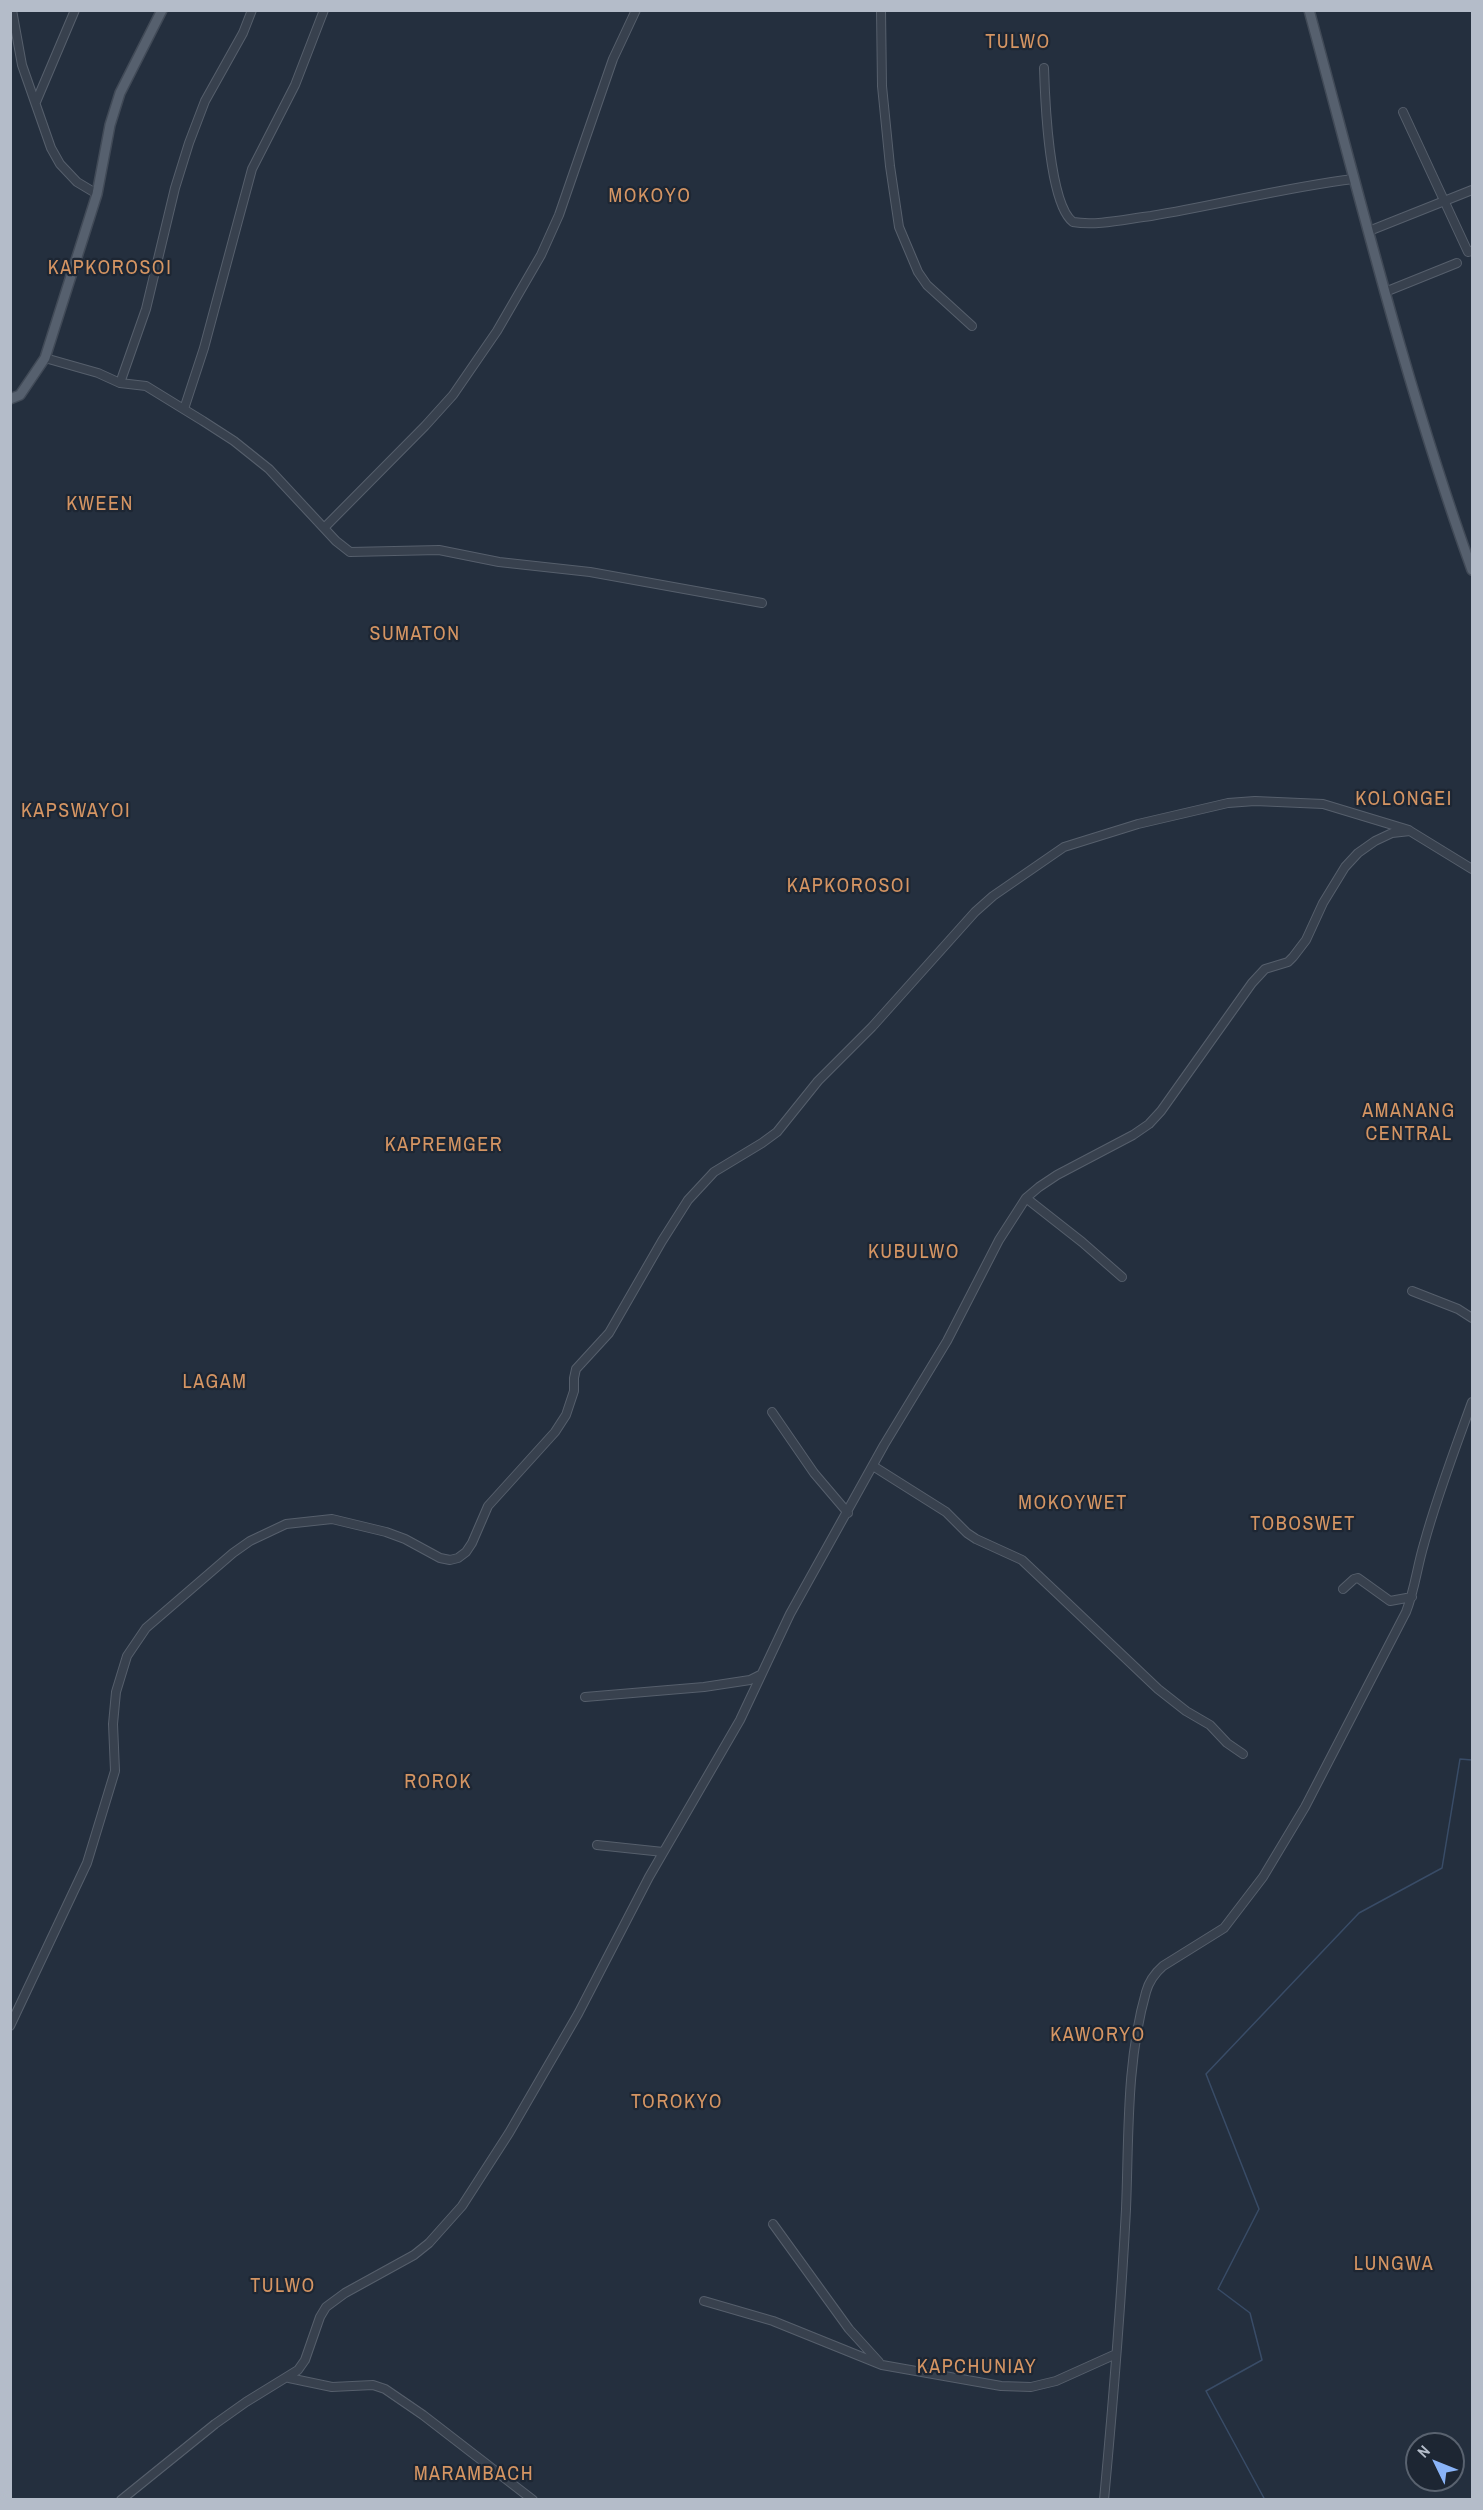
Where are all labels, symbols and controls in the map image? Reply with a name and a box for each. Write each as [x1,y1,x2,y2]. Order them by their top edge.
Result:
district label: TULWO [985,31,1051,55]
district label: MOKOYO [609,185,691,209]
district label: KAPKOROSOI [48,257,172,281]
district label: KWEEN [66,493,134,517]
district label: SUMATON [369,623,461,647]
district label: KOLONGEI [1355,788,1453,812]
district label: KAPSWAYOI [21,800,131,824]
district label: KAPKOROSOI [787,875,911,899]
district label: AMANANG CENTRAL [1362,1100,1456,1147]
district label: KAPREMGER [385,1134,503,1158]
district label: KUBULWO [868,1241,960,1265]
district label: LAGAM [183,1371,247,1395]
district label: MOKOYWET [1018,1492,1128,1516]
district label: TOBOSWET [1250,1513,1356,1537]
district label: ROROK [404,1771,472,1795]
district label: KAWORYO [1050,2024,1146,2048]
district label: TOROKYO [631,2091,723,2115]
district label: LUNGWA [1354,2253,1434,2277]
district label: TULWO [250,2275,316,2299]
district label: KAPCHUNIAY [917,2356,1037,2380]
north arrow [1405,2432,1465,2492]
text: N [1412,2440,1435,2462]
district label: MARAMBACH [414,2463,534,2487]

